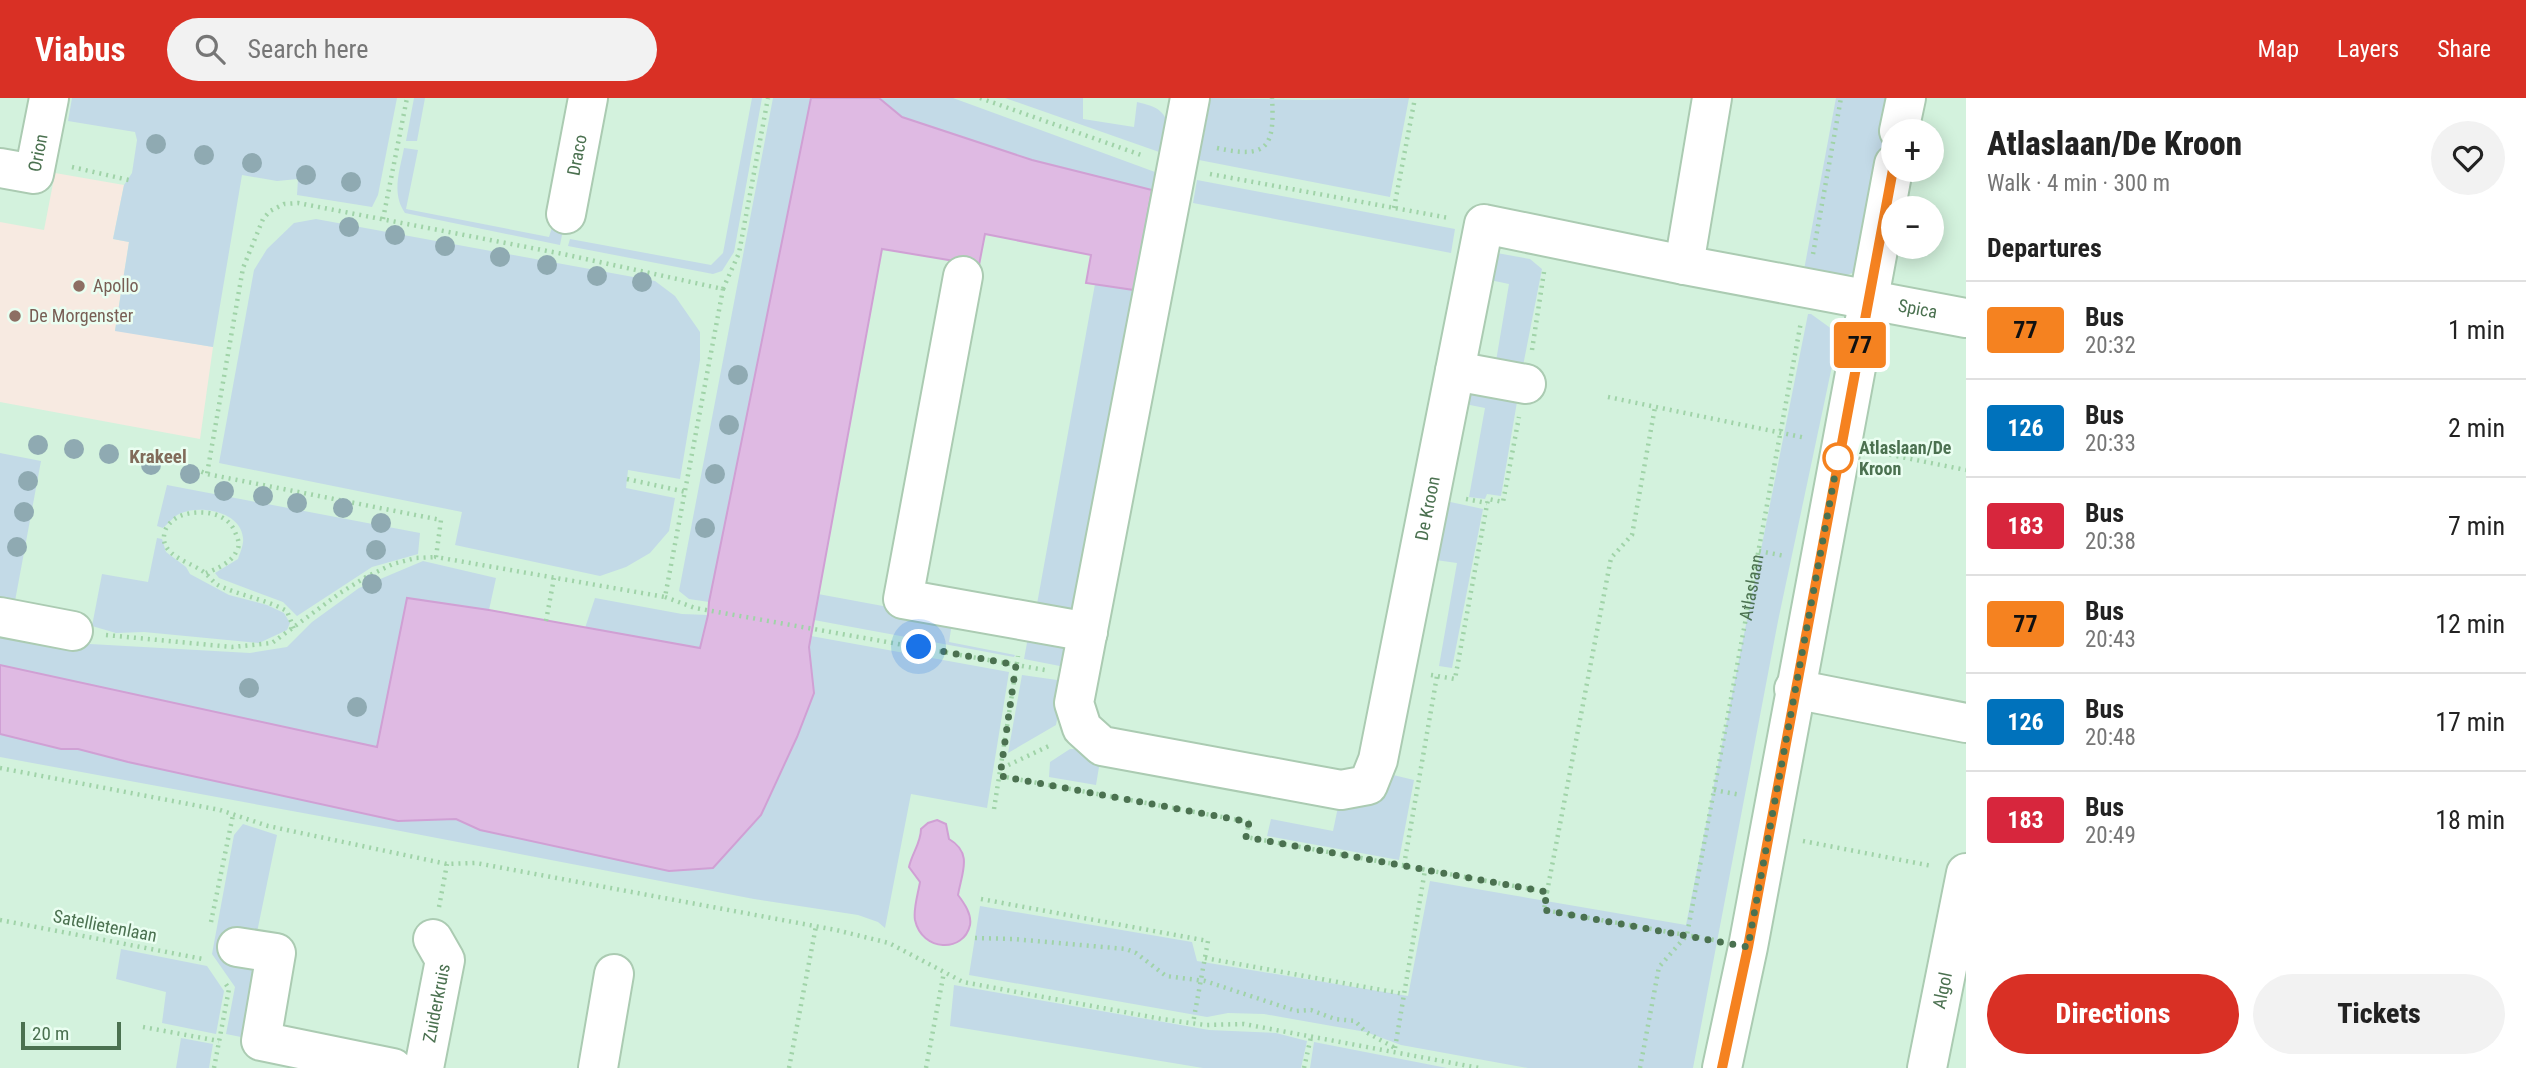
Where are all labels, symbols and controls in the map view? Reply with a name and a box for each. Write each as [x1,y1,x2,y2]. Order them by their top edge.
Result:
search box [167,18,657,81]
text: Viabus [35,30,125,69]
icon: search [191,30,229,68]
text: Search here [247,34,368,64]
text: Map [2258,35,2299,63]
text: Layers [2337,35,2399,63]
text: Share [2437,35,2491,63]
map controls [1881,119,1944,259]
button: + [1881,119,1944,182]
button: heart [2431,121,2505,195]
text: Atlaslaan/De Kroon [1987,124,2242,163]
street label: Orion [24,132,52,174]
street label: Draco [563,133,591,177]
text: Walk · 4 min · 300 m [1987,170,2170,197]
button: − [1881,196,1944,259]
text: Departures [1987,233,2102,263]
place label: Apollo [93,275,139,296]
marker: Apollo [71,278,87,294]
street label: Spica [1897,294,1939,322]
text: Bus [2085,302,2124,332]
place label: De Morgenster [29,305,134,326]
marker: De Morgenster [7,308,23,324]
text: 1 min [2448,315,2505,345]
text: 77 [2013,316,2038,344]
line badge: 77 [1828,322,1892,368]
text: 77 [1848,331,1872,359]
text: 20:32 [2085,332,2136,359]
text: Bus [2085,400,2124,430]
text: 2 min [2448,413,2505,443]
text: 126 [2007,414,2044,442]
text: 20:33 [2085,430,2136,457]
place label: Atlaslaan/De Kroon [1859,437,1952,479]
marker: Atlaslaan/De Kroon [1823,443,1853,473]
district label: Krakeel [129,445,187,468]
street label: De Kroon [1411,475,1444,542]
text: Bus [2085,498,2124,528]
text: 7 min [2448,511,2505,541]
text: 183 [2007,512,2044,540]
text: 20:38 [2085,528,2136,555]
street label: Atlaslaan [1735,552,1768,622]
text: Bus [2085,596,2124,626]
text: 12 min [2435,609,2505,639]
text: 77 [2013,610,2038,638]
text: 20:43 [2085,626,2136,653]
your location [901,629,936,664]
text: Bus [2085,694,2124,724]
text: 17 min [2435,707,2505,737]
text: 126 [2007,708,2044,736]
text: 20:48 [2085,724,2136,751]
text: Bus [2085,792,2124,822]
text: 18 min [2435,805,2505,835]
text: 183 [2007,806,2044,834]
text: 20:49 [2085,822,2136,849]
street label: Satellietenlaan [51,905,159,946]
street label: Zuiderkruis [418,962,454,1044]
street label: Algol [1928,970,1956,1010]
button: Directions [1987,974,2239,1054]
button: Tickets [2253,974,2505,1054]
scale bar [21,1019,121,1051]
text: 20 m [32,1022,69,1045]

